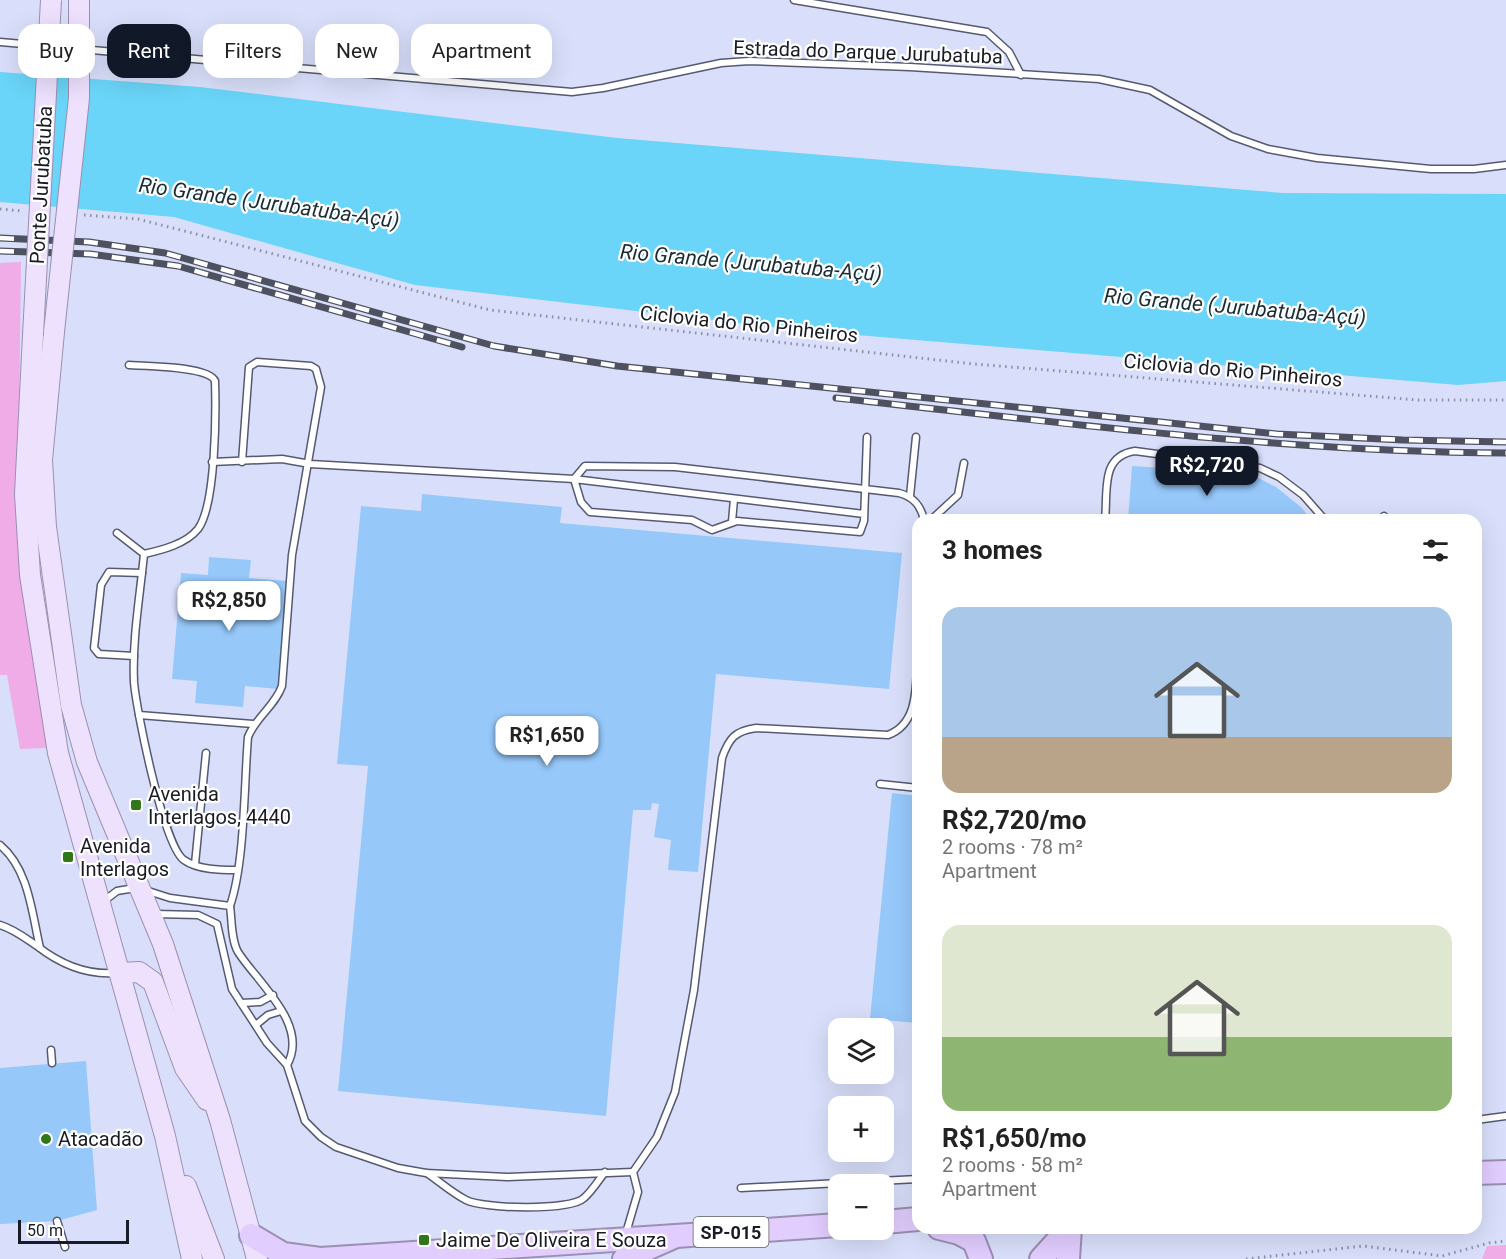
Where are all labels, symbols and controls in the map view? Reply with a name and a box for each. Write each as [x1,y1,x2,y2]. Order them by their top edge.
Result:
chip: Buy [18,24,95,78]
chip: Rent [107,24,191,78]
chip: Filters [203,24,303,78]
chip: New [315,24,399,78]
chip: Apartment [411,24,552,78]
street label: Estrada do Parque Jurubatuba [733,35,1003,69]
street label: Ponte Jurubatuba [25,105,57,265]
water label: Rio Grande (Jurubatuba-Açú) [137,173,401,233]
water label: Rio Grande (Jurubatuba-Açú) [619,240,883,286]
water label: Rio Grande (Jurubatuba-Açú) [1103,284,1367,330]
street label: Ciclovia do Rio Pinheiros [639,301,859,347]
street label: Ciclovia do Rio Pinheiros [1123,348,1343,392]
pin: R$2,720 [1152,446,1262,497]
text: R$2,720 [1169,453,1245,477]
icon: filters [1419,534,1452,567]
text: 3 homes [942,535,1043,565]
pin: R$2,850 [174,581,284,632]
text: R$2,850 [191,588,267,612]
icon: home [1143,646,1251,754]
pin: R$1,650 [492,716,602,767]
text: R$1,650 [509,723,585,747]
place label: Avenida Interlagos, 4440 [148,782,291,829]
marker: Avenida Interlagos, 4440 [129,798,143,812]
text: R$2,720/mo [942,805,1087,835]
place label: Avenida Interlagos [80,834,169,881]
text: 2 rooms · 78 m² [942,835,1083,859]
marker: Avenida Interlagos [61,850,75,864]
text: Apartment [942,859,1037,883]
icon: home [1143,964,1251,1072]
map controls [828,1018,894,1240]
button: layers [828,1018,894,1084]
button: + [828,1096,894,1162]
text: R$1,650/mo [942,1123,1087,1153]
place label: Atacadão [58,1127,143,1151]
marker: Atacadão [39,1132,53,1146]
text: 2 rooms · 58 m² [942,1153,1083,1177]
button: − [828,1174,894,1240]
text: Apartment [942,1177,1037,1201]
scale bar [18,1217,129,1244]
road number: SP-015 [694,1217,768,1247]
text: 50 m [27,1221,63,1240]
place label: Jaime De Oliveira E Souza [436,1228,667,1252]
marker: Jaime De Oliveira E Souza [417,1233,431,1247]

